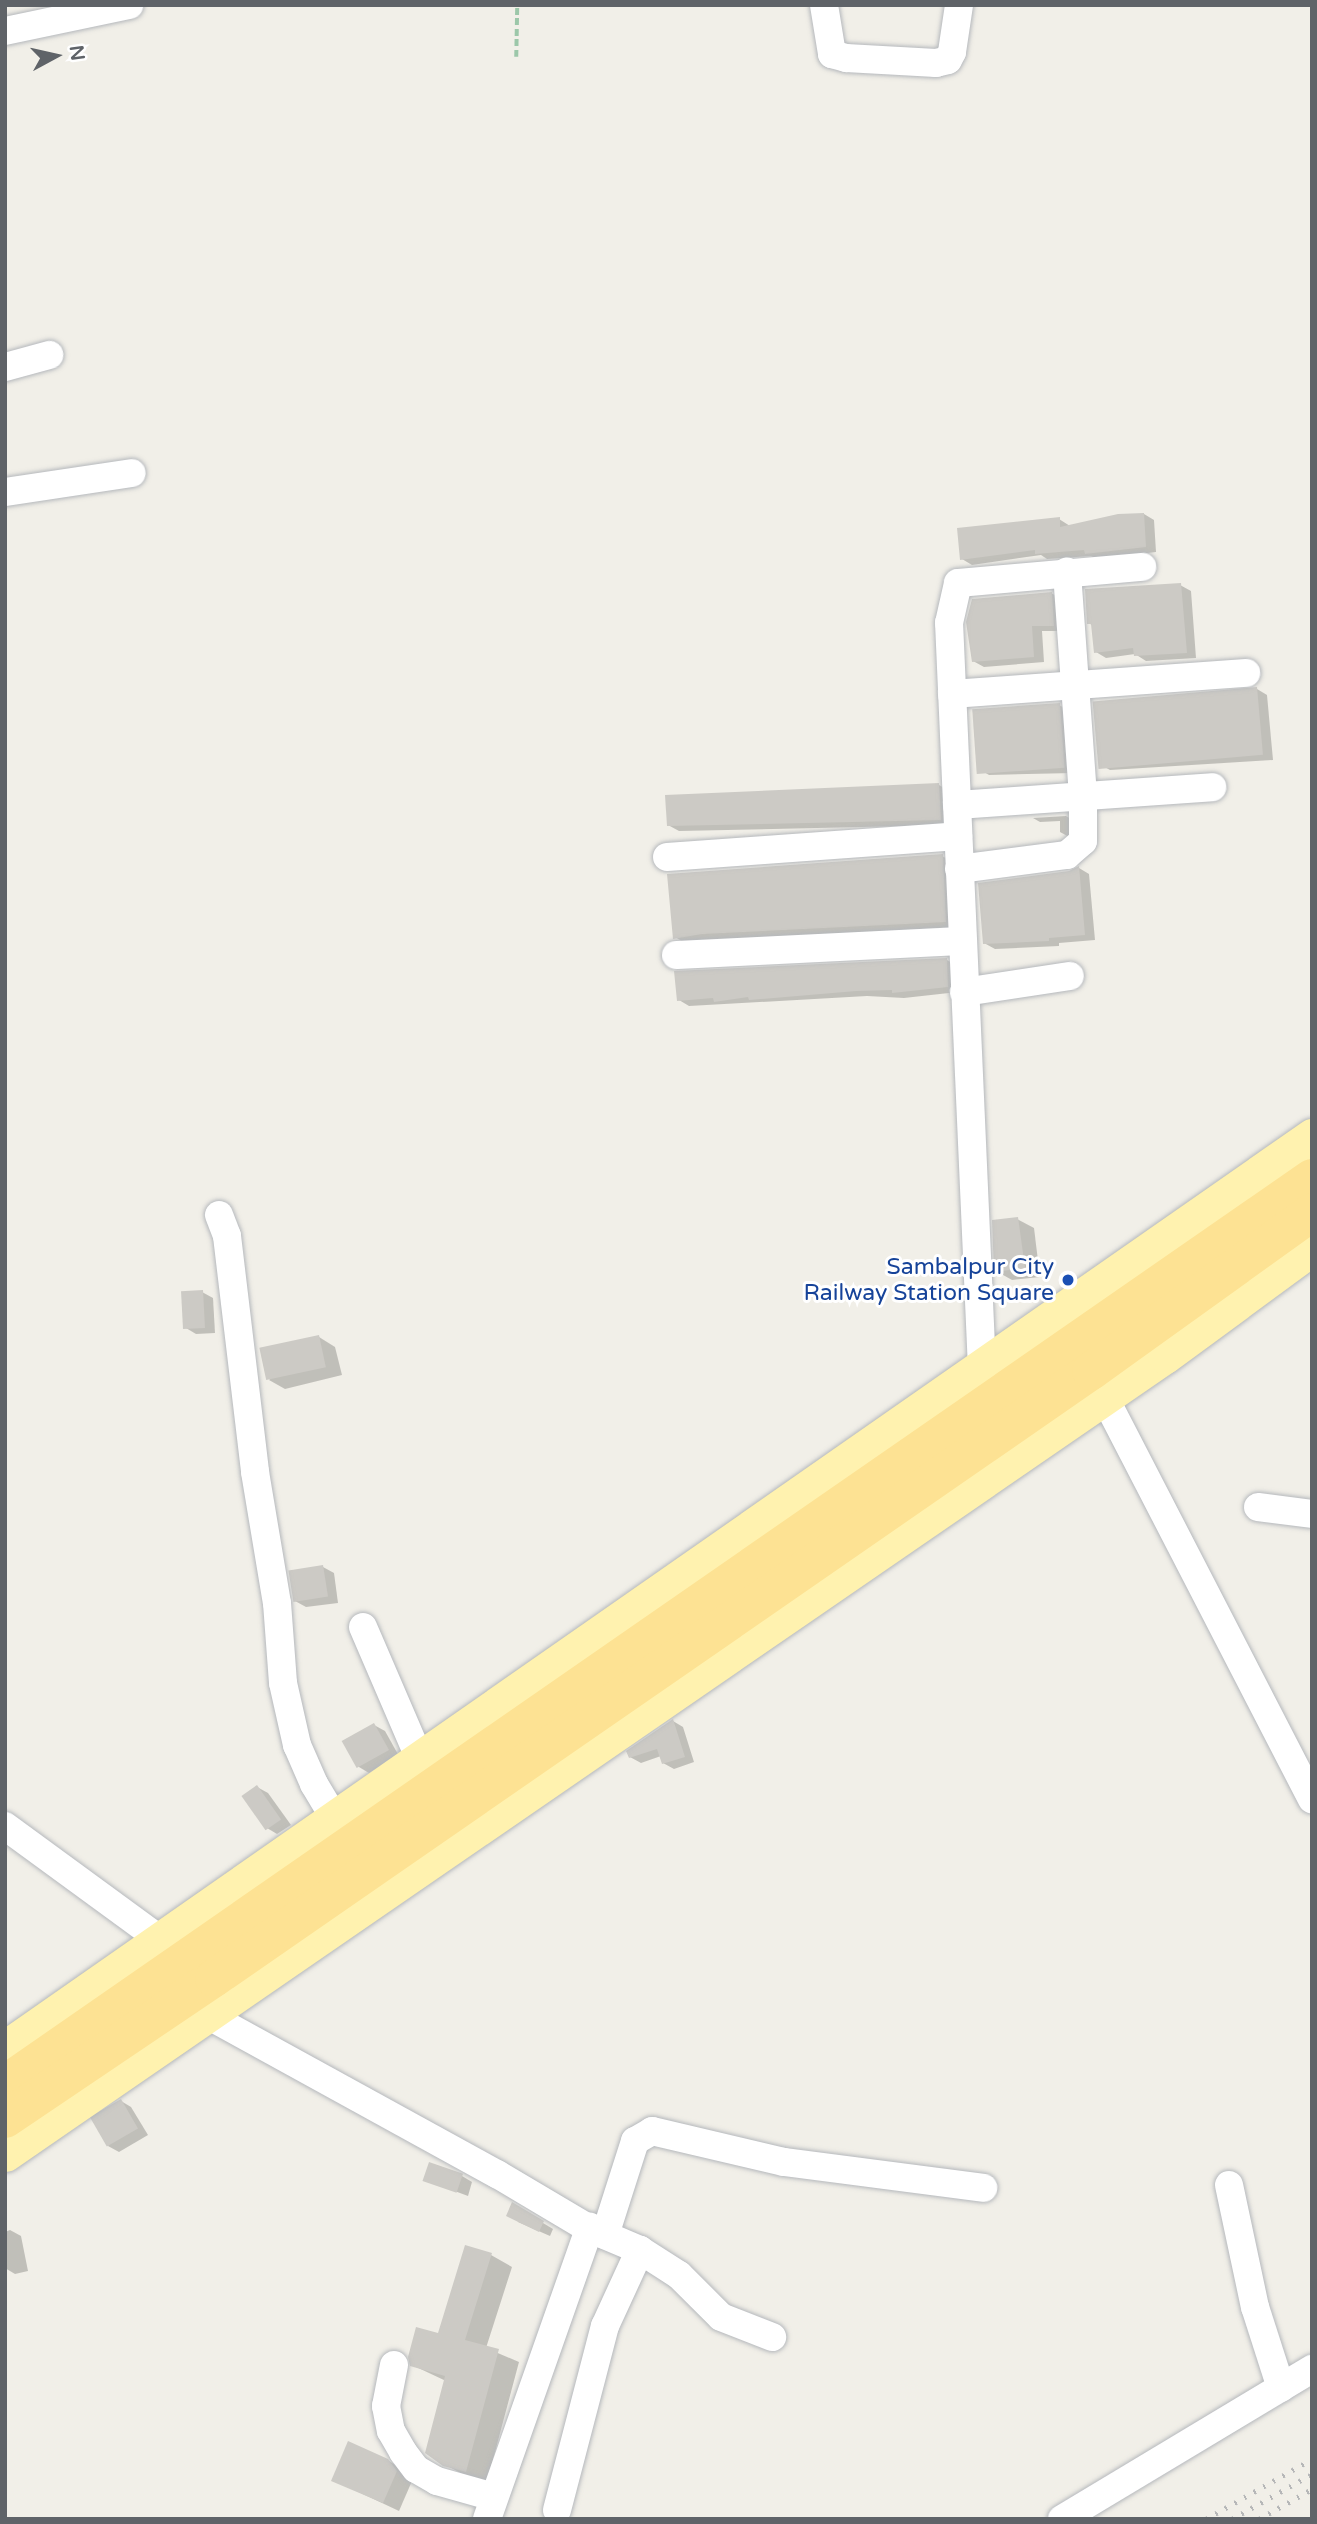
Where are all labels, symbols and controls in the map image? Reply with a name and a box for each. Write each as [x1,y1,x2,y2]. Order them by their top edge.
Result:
north arrow [21,21,91,91]
text: N [65,44,89,62]
place label: Sambalpur City Railway Station Square [803,1253,1054,1307]
marker: Sambalpur City Railway Station Square [1060,1272,1076,1288]

